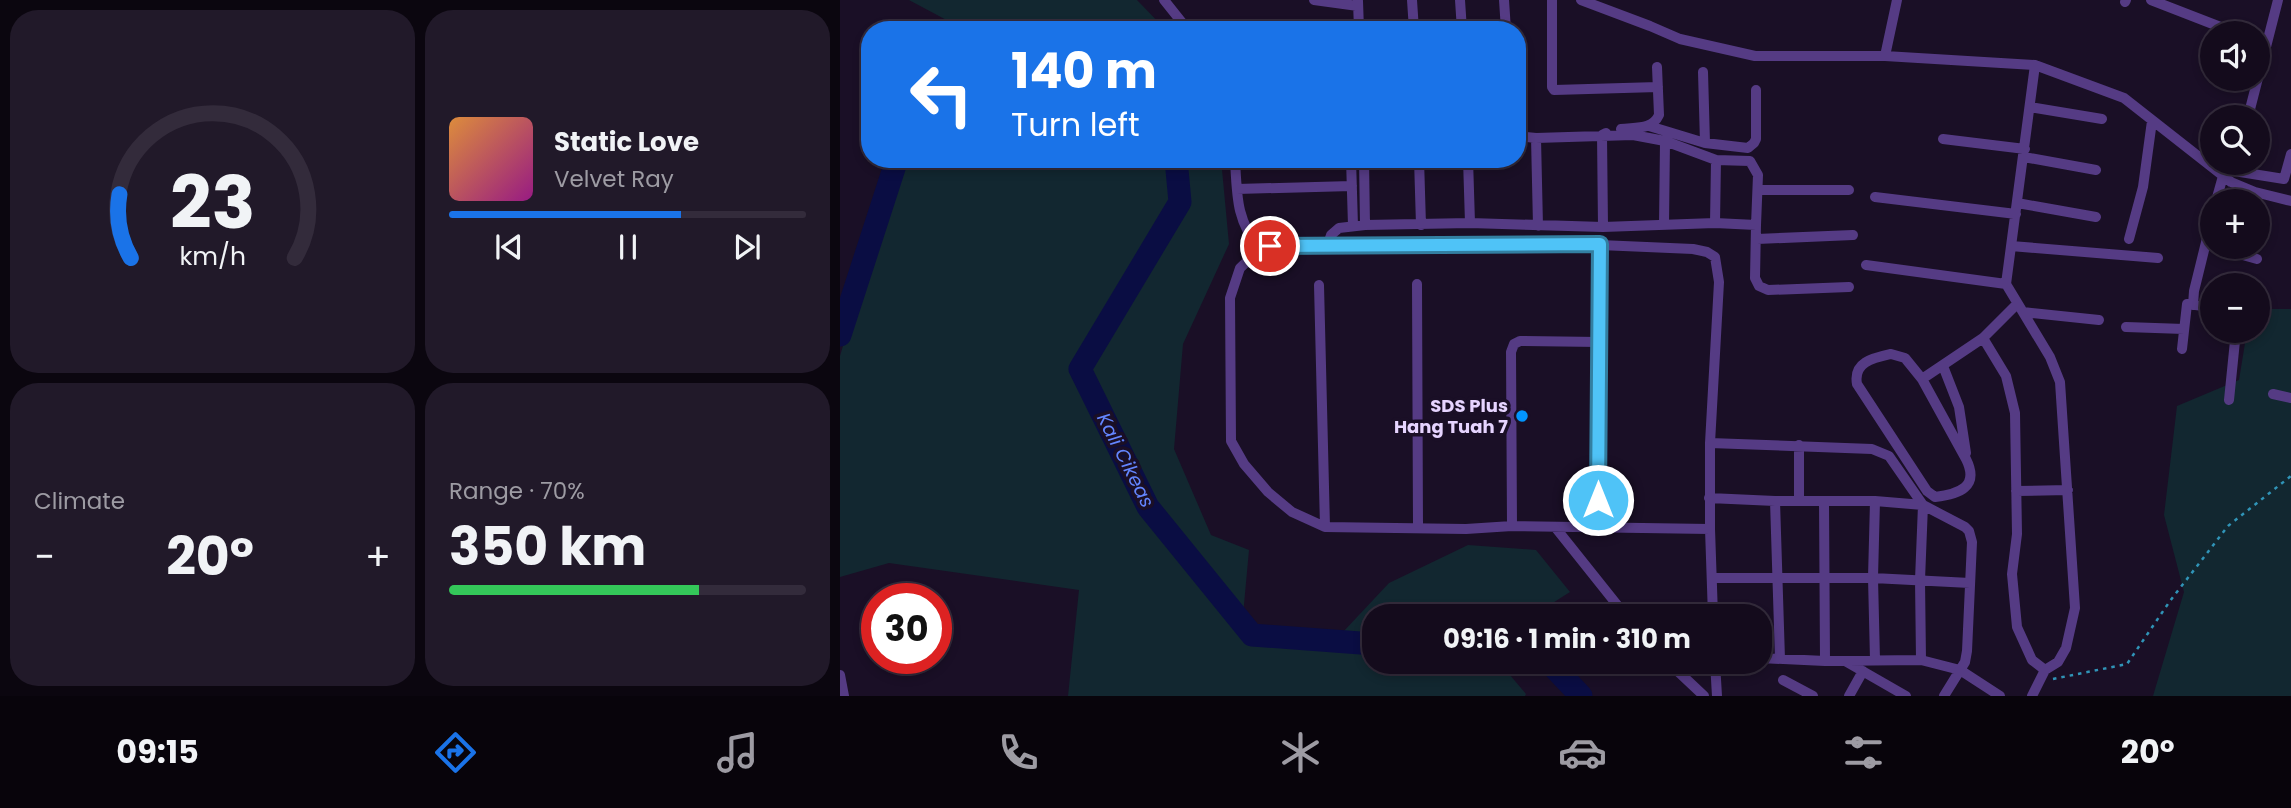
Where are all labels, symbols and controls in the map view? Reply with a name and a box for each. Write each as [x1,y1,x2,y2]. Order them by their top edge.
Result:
map controls [2200,21,2270,343]
button: sound [2200,21,2270,91]
text: 140 m [1011,37,1157,105]
icon: left [896,49,987,140]
text: Turn left [1011,102,1140,147]
button: search [2200,105,2270,175]
text: Static Love [554,124,699,160]
text: 23 [170,152,255,253]
text: Velvet Ray [554,163,674,195]
button: + [2200,189,2270,259]
pin [1240,216,1300,276]
icon: arrive [1251,227,1289,265]
icon: previous [490,228,528,266]
icon: pause [609,228,647,266]
icon: next [728,228,766,266]
text: km/h [179,239,246,274]
button: − [2200,273,2270,343]
place label: SDS Plus Hang Tuah 7 [1394,393,1508,439]
water label: Kali Cikeas [1090,408,1161,512]
marker: SDS Plus Hang Tuah 7 [1514,408,1530,424]
position arrow [1561,463,1635,537]
text: Range · 70% [449,475,585,507]
text: Climate [34,485,125,517]
text: 350 km [449,510,646,583]
text: 20° [166,520,254,593]
text: − [34,530,55,583]
text: + [365,530,391,583]
speed limit sign: 30 [861,583,952,674]
text: 09:16 · 1 min · 310 m [1443,621,1691,657]
icon: directions [431,728,480,777]
icon: music [713,728,762,777]
icon: phone [994,728,1043,777]
icon: climate [1276,728,1325,777]
icon: car [1558,728,1607,777]
icon: filters [1839,728,1888,777]
text: 09:15 [116,729,199,774]
text: 20° [2121,729,2175,774]

